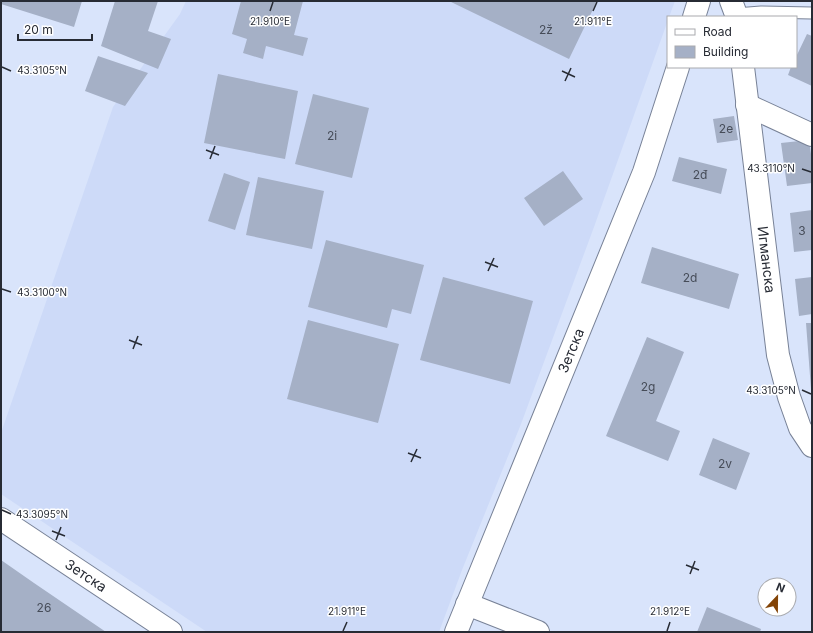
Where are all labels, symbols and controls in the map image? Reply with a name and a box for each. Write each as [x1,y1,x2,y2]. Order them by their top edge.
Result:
text: 21.910°E [250,15,290,27]
text: 21.911°E [574,15,612,27]
scale bar [18,16,92,42]
legend [667,16,797,68]
text: 20 m [24,22,53,37]
house number: 2ž [539,22,553,37]
text: Road [703,24,732,39]
text: Building [703,44,748,59]
text: 43.3105°N [17,64,67,76]
house number: 2e [719,121,733,136]
house number: 2i [327,128,337,143]
text: 43.3110°N [747,162,795,174]
house number: 2đ [693,167,708,182]
house number: 3 [798,223,806,238]
street label: Игманска [754,225,779,294]
house number: 2d [683,270,697,285]
text: 43.3100°N [17,286,67,298]
street label: Зетска [554,326,587,375]
house number: 2g [641,379,655,394]
text: 43.3105°N [746,384,796,396]
house number: 2v [718,456,732,471]
text: 43.3095°N [16,508,68,520]
street label: Зетска [62,555,110,595]
north arrow [757,577,797,617]
text: N [774,580,787,596]
house number: 26 [37,600,51,615]
text: 21.911°E [328,605,366,617]
text: 21.912°E [650,605,690,617]

